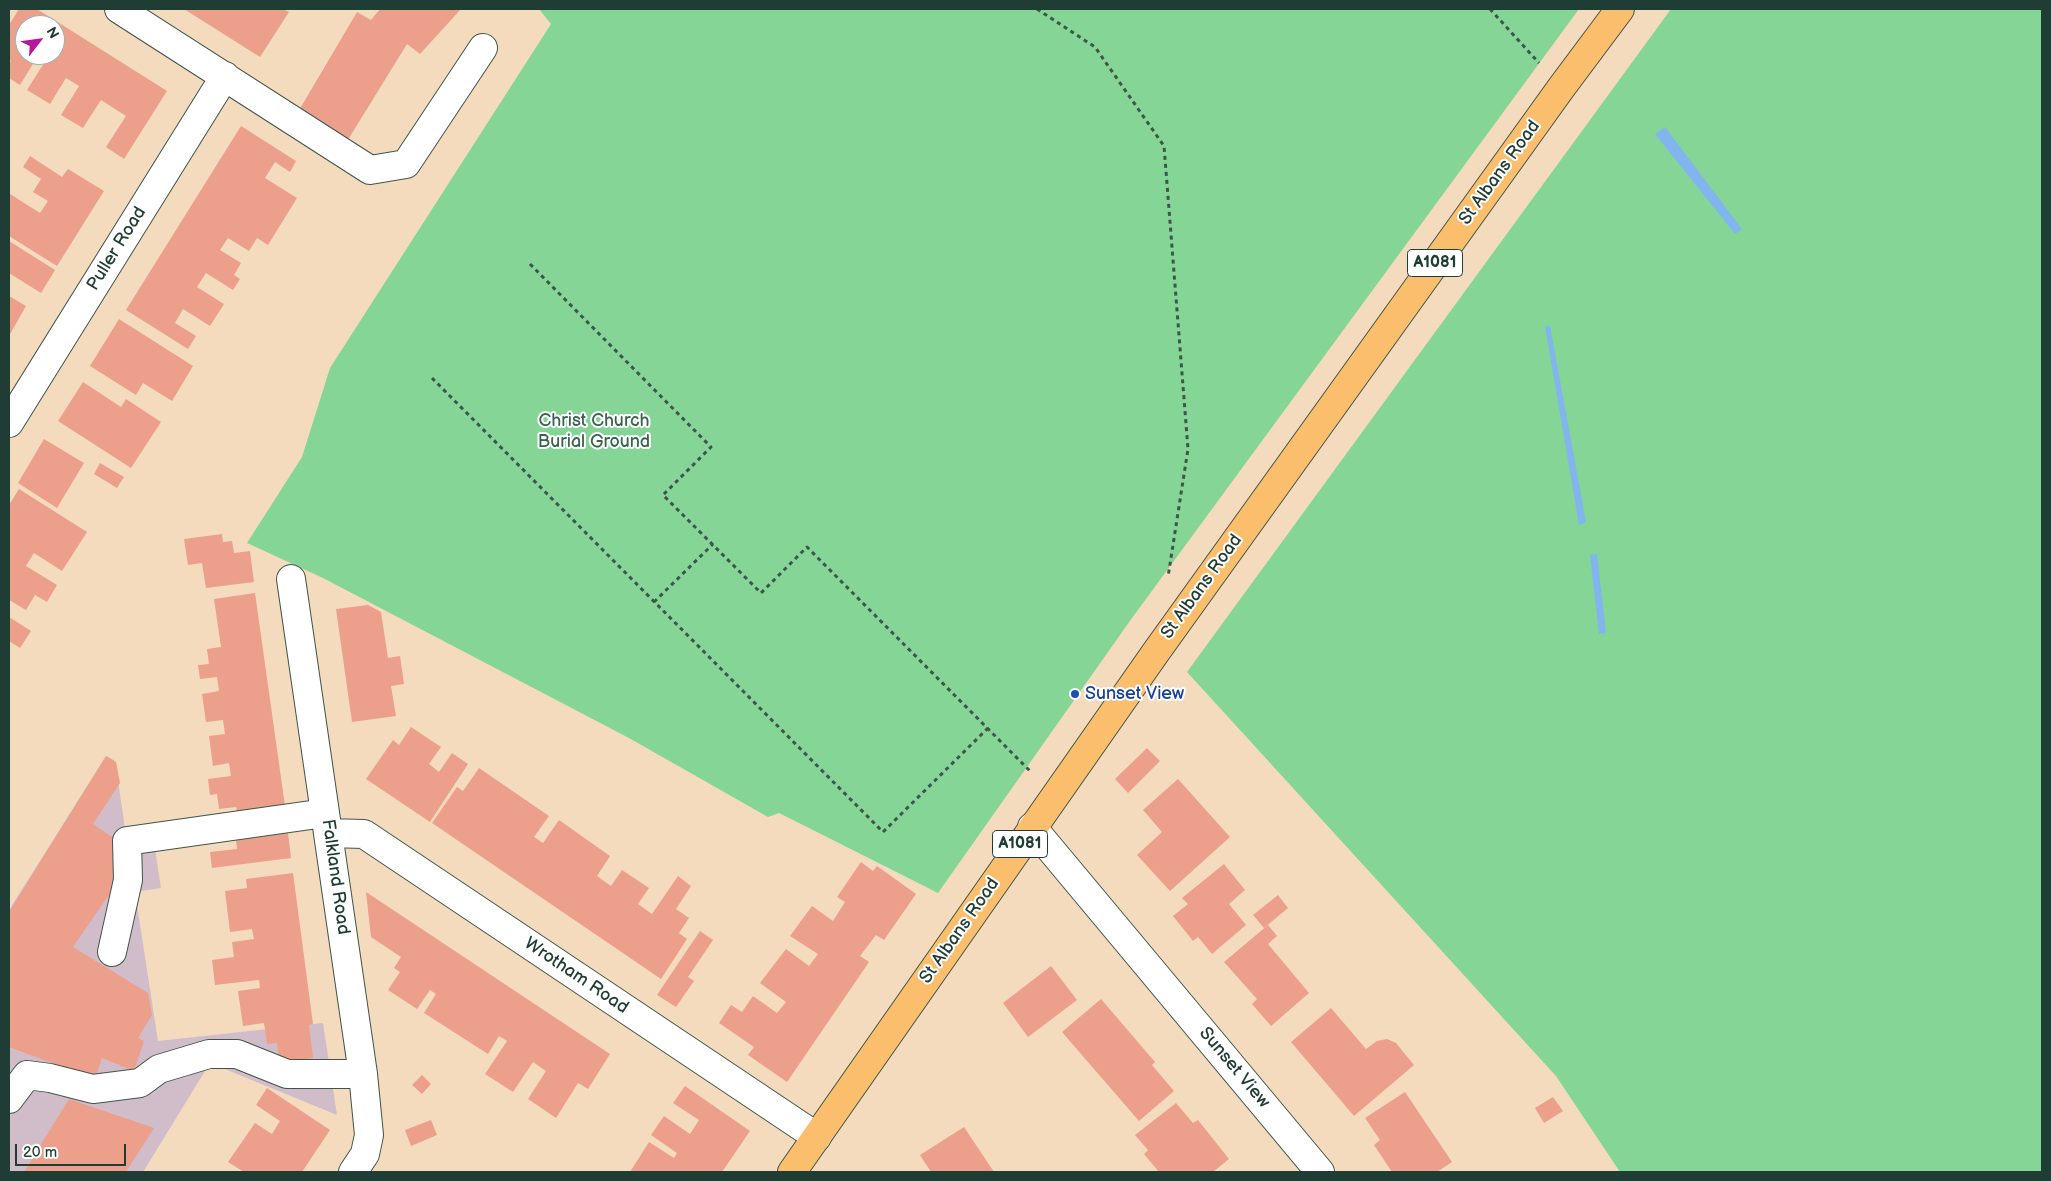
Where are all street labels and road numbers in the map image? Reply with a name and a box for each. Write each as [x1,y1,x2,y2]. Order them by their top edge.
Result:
street label: St Albans Road [1455,116,1545,230]
street label: Puller Road [83,203,151,295]
road number: A1081 [1408,250,1462,276]
street label: St Albans Road [1157,530,1247,644]
street label: Falkland Road [316,818,354,936]
road number: A1081 [992,831,1048,858]
street label: St Albans Road [916,874,1004,988]
street label: Wrotham Road [520,933,632,1019]
street label: Sunset View [1194,1023,1274,1113]

